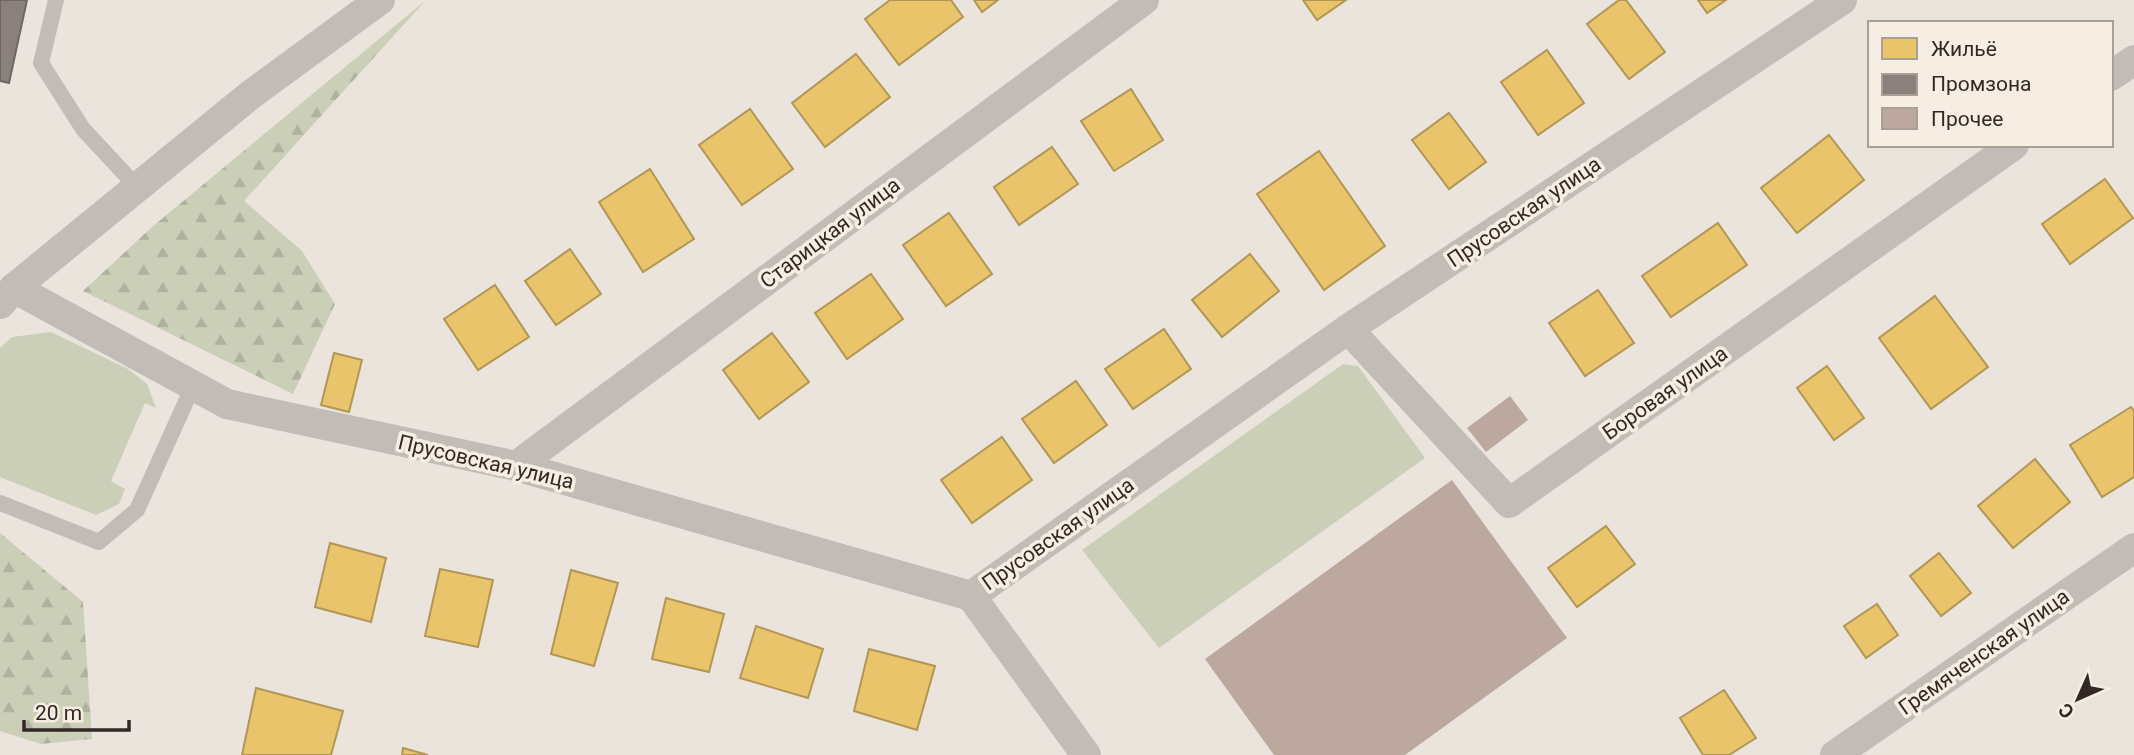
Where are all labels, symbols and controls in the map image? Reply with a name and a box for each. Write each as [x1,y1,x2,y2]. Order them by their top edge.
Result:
legend [1868,21,2113,147]
text: Жильё [1931,37,1997,61]
text: Промзона [1931,72,2032,96]
text: Прочее [1931,107,2003,131]
street label: Прусовская улица [1443,152,1605,272]
street label: Старицкая улица [755,173,905,293]
street label: Боровая улица [1598,341,1732,445]
street label: Прусовская улица [396,430,576,494]
street label: Прусовская улица [978,473,1138,595]
street label: Гремяченская улица [1894,584,2074,720]
north arrow [2043,664,2113,734]
scale bar [24,688,130,732]
text: С [2054,698,2079,723]
text: 20 m [35,701,82,725]

